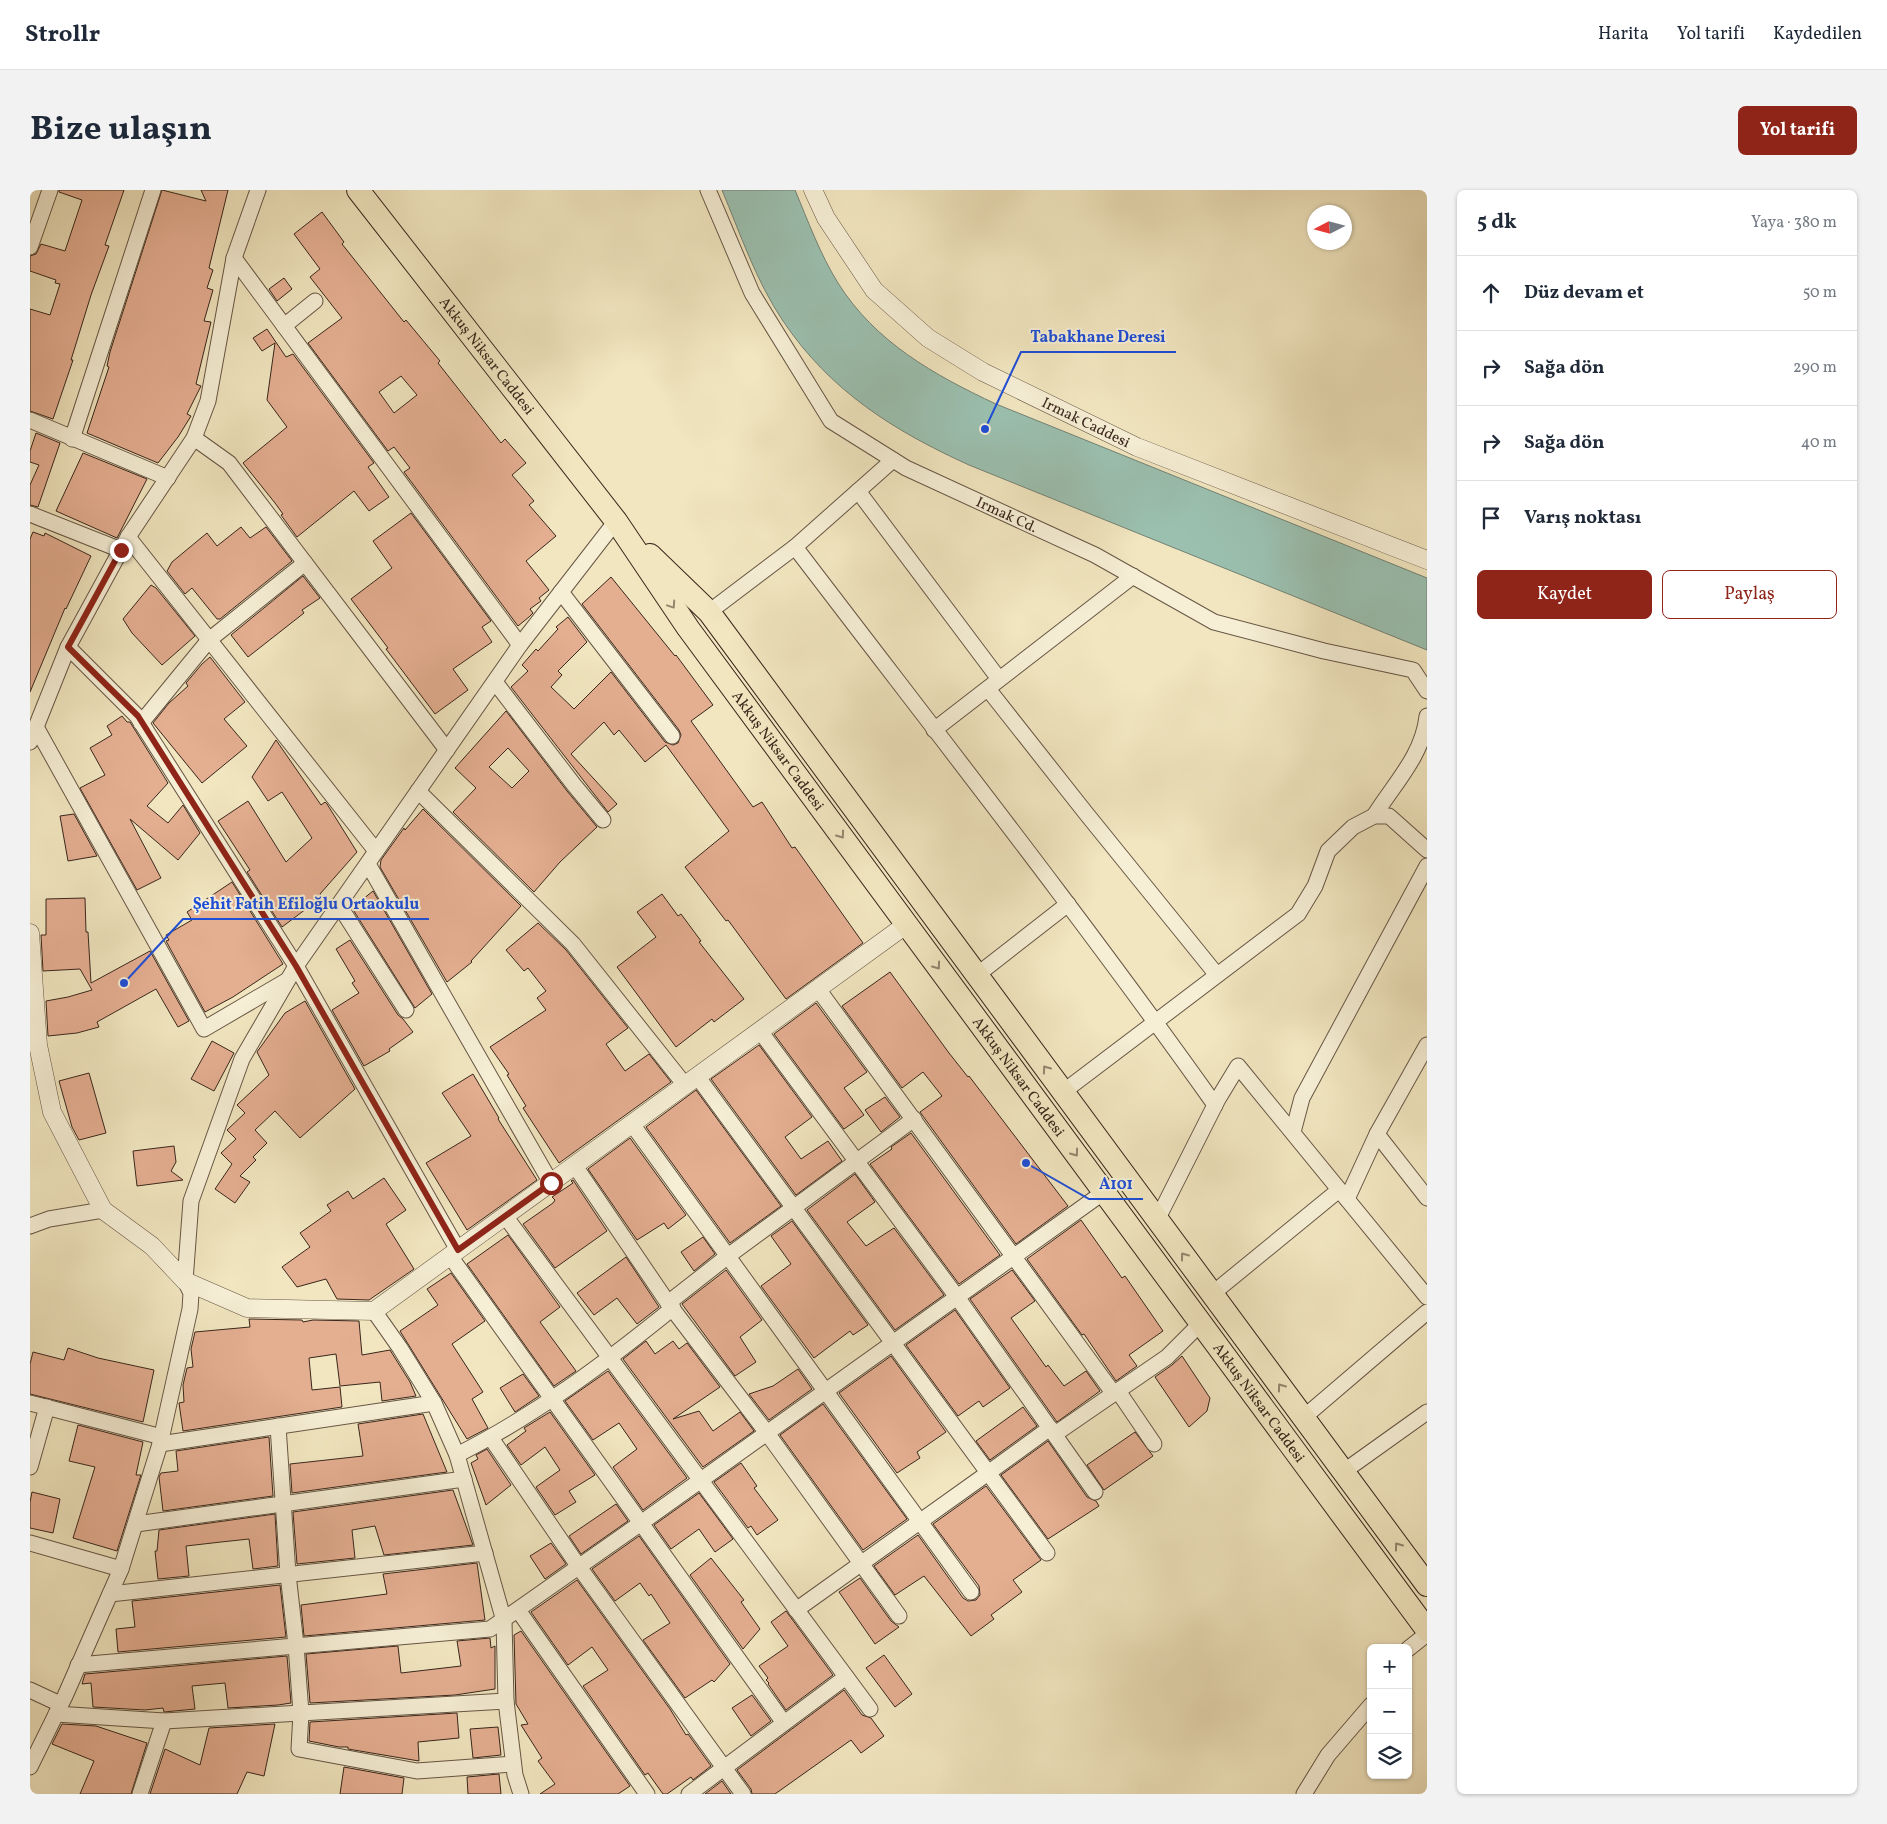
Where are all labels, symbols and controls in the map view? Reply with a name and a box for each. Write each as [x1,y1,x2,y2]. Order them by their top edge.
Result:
text: Strollr [25,18,100,52]
text: Harita [1598,22,1649,47]
text: Yol tarifi [1677,22,1745,47]
text: Kaydedilen [1773,22,1862,47]
text: Bize ulaşın [30,106,212,154]
button: Yol tarifi [1738,106,1857,155]
north arrow [1307,205,1352,250]
text: 5 dk [1477,208,1517,237]
text: Yaya · 380 m [1751,212,1837,234]
icon: ahead [1477,279,1505,307]
text: Düz devam et [1524,280,1644,306]
text: 50 m [1803,282,1837,304]
street label: Akkuş Niksar Caddesi [433,293,539,420]
callout: Tabakhane Deresi [1021,321,1176,352]
text: Tabakhane Deresi [1030,327,1166,349]
icon: right [1477,354,1505,382]
text: Sağa dön [1524,355,1604,381]
text: 290 m [1793,357,1837,379]
street label: Irmak Caddesi [1038,393,1133,454]
icon: right [1477,429,1505,457]
text: Sağa dön [1524,430,1604,456]
text: 40 m [1801,432,1837,454]
street label: Irmak Cd. [972,493,1040,539]
icon: arrive [1477,504,1505,532]
text: Varış noktası [1524,505,1641,531]
route end [110,539,133,562]
button: Kaydet [1477,570,1652,619]
button: Paylaş [1662,570,1837,619]
one-way arrow [666,599,675,609]
street label: Akkuş Niksar Caddesi [726,687,828,816]
one-way arrow [835,829,844,839]
callout: Şehit Fatih Efiloğlu Ortaokulu [183,888,429,919]
text: Şehit Fatih Efiloğlu Ortaokulu [193,894,420,916]
one-way arrow [931,960,940,970]
street label: Akkuş Niksar Caddesi [966,1013,1069,1142]
one-way arrow [1043,1065,1052,1075]
one-way arrow [1069,1147,1078,1157]
callout: A101 [1089,1168,1143,1199]
route start [540,1172,563,1195]
text: A101 [1099,1174,1133,1196]
one-way arrow [1181,1252,1190,1262]
street label: Akkuş Niksar Caddesi [1207,1339,1309,1468]
one-way arrow [1278,1383,1287,1393]
one-way arrow [1395,1542,1404,1552]
map controls [1367,1644,1412,1779]
button: + [1367,1644,1412,1689]
button: − [1367,1689,1412,1734]
button: layers [1367,1734,1412,1779]

